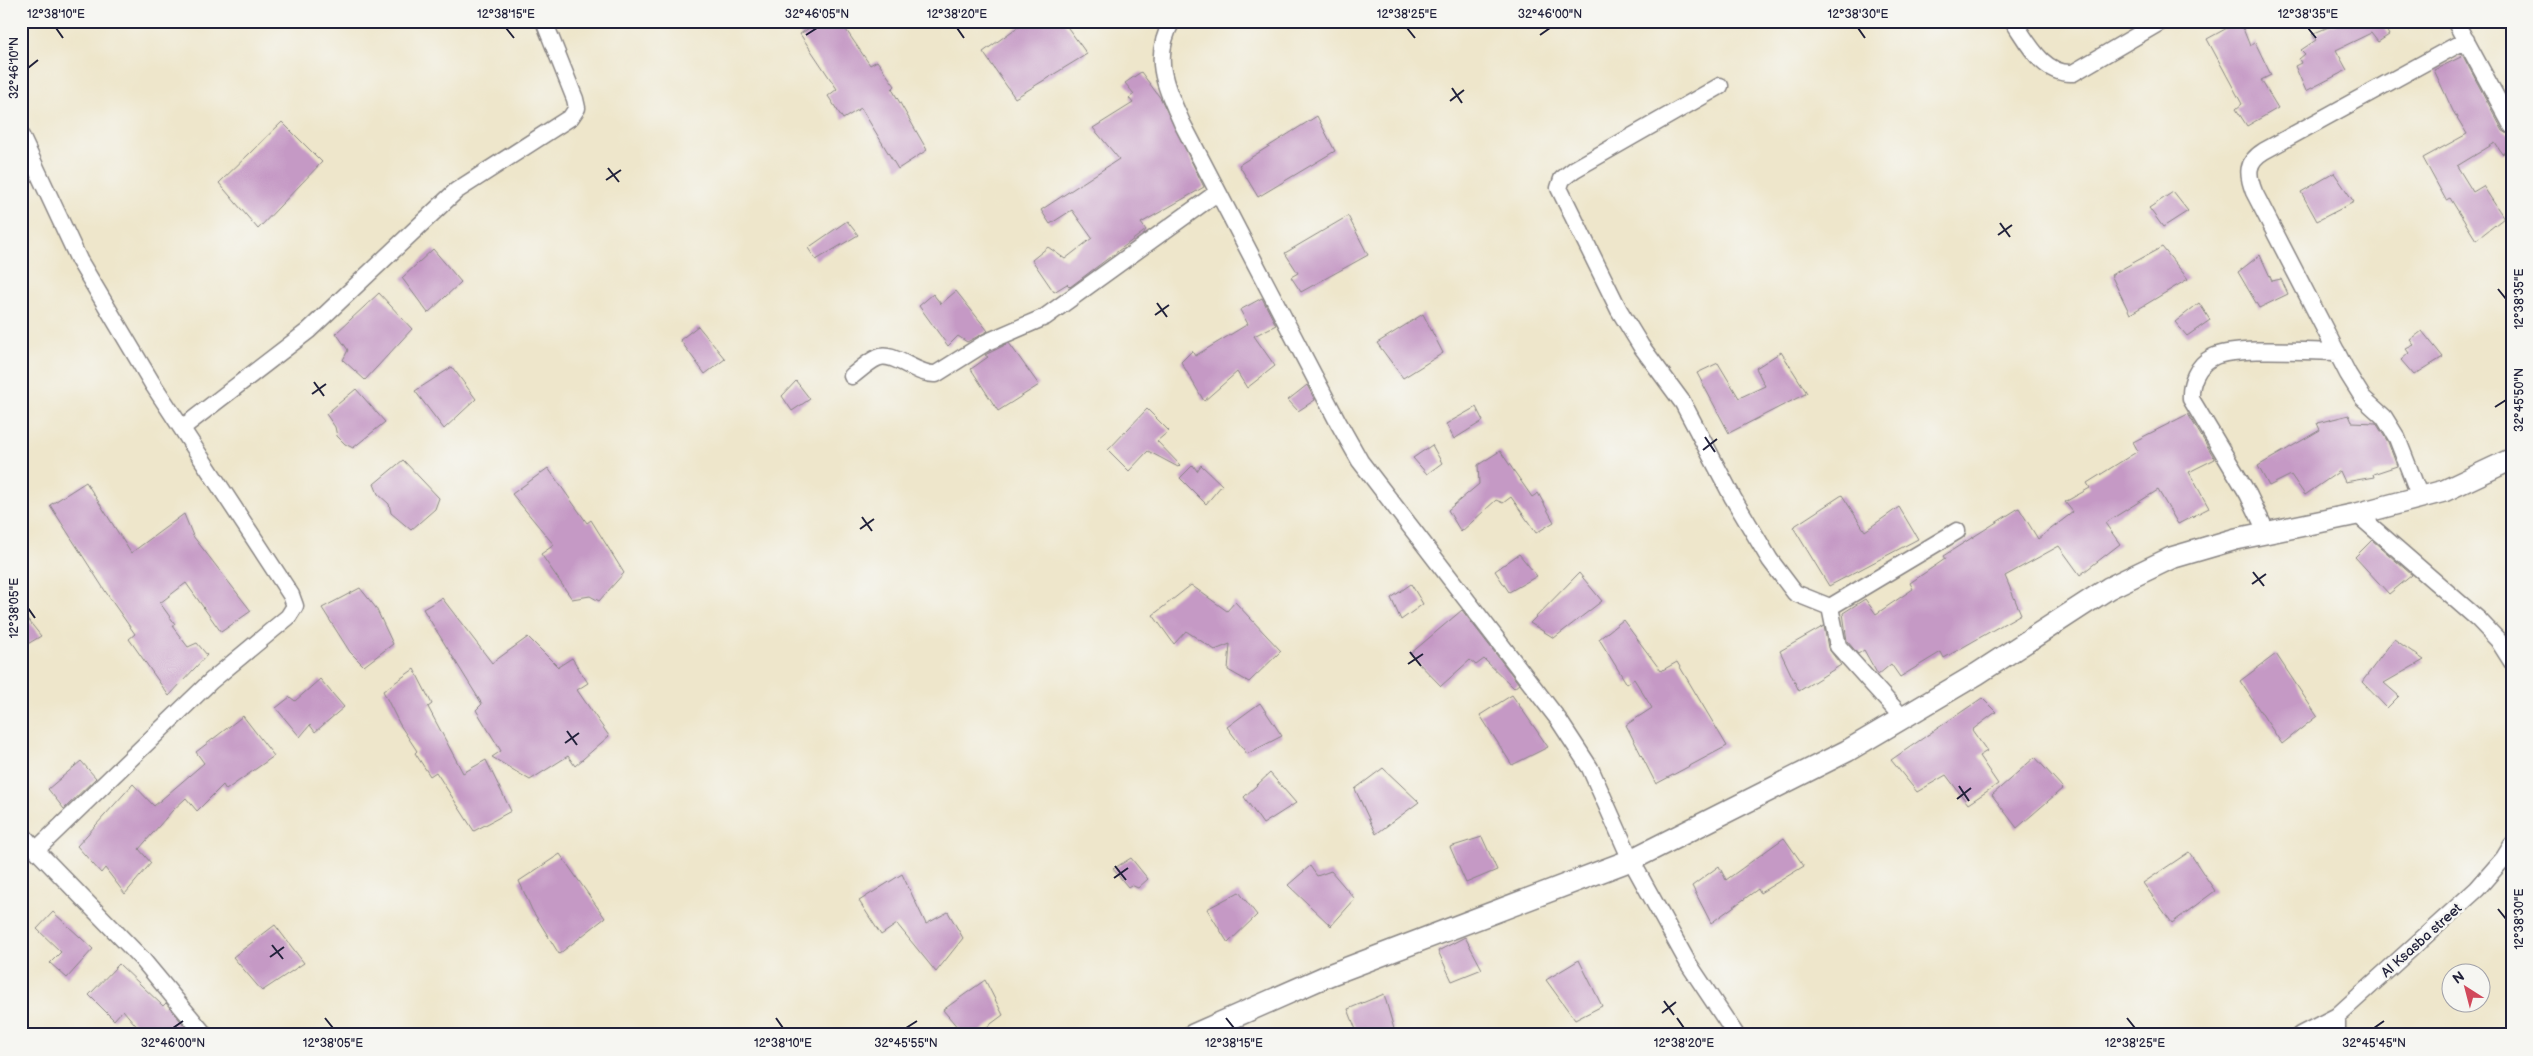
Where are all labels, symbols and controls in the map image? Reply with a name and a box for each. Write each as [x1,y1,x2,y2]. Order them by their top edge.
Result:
text: 12°38'10"E [27,7,85,22]
text: 12°38'15"E [477,7,535,22]
text: 32°46'05"N [785,7,849,22]
text: 12°38'20"E [927,7,987,22]
text: 12°38'25"E [1377,7,1437,22]
text: 32°46'00"N [1518,7,1582,22]
text: 12°38'30"E [1828,7,1888,22]
text: 12°38'35"E [2278,7,2338,22]
text: 32°46'10"N [7,37,22,99]
text: 12°38'35"E [2512,269,2527,329]
text: 32°45'50"N [2512,368,2527,432]
text: 12°38'05"E [7,578,22,638]
text: 12°38'30"E [2512,889,2527,949]
street label: Al Ksasba street [2377,899,2466,981]
north arrow [2440,964,2490,1014]
text: N [2449,968,2468,988]
text: 32°46'00"N [141,1036,205,1051]
text: 12°38'05"E [303,1036,363,1051]
text: 12°38'10"E [754,1036,812,1051]
text: 32°45'55"N [874,1036,938,1051]
text: 12°38'15"E [1205,1036,1263,1051]
text: 12°38'20"E [1654,1036,1714,1051]
text: 12°38'25"E [2105,1036,2165,1051]
text: 32°45'45"N [2342,1036,2406,1051]

